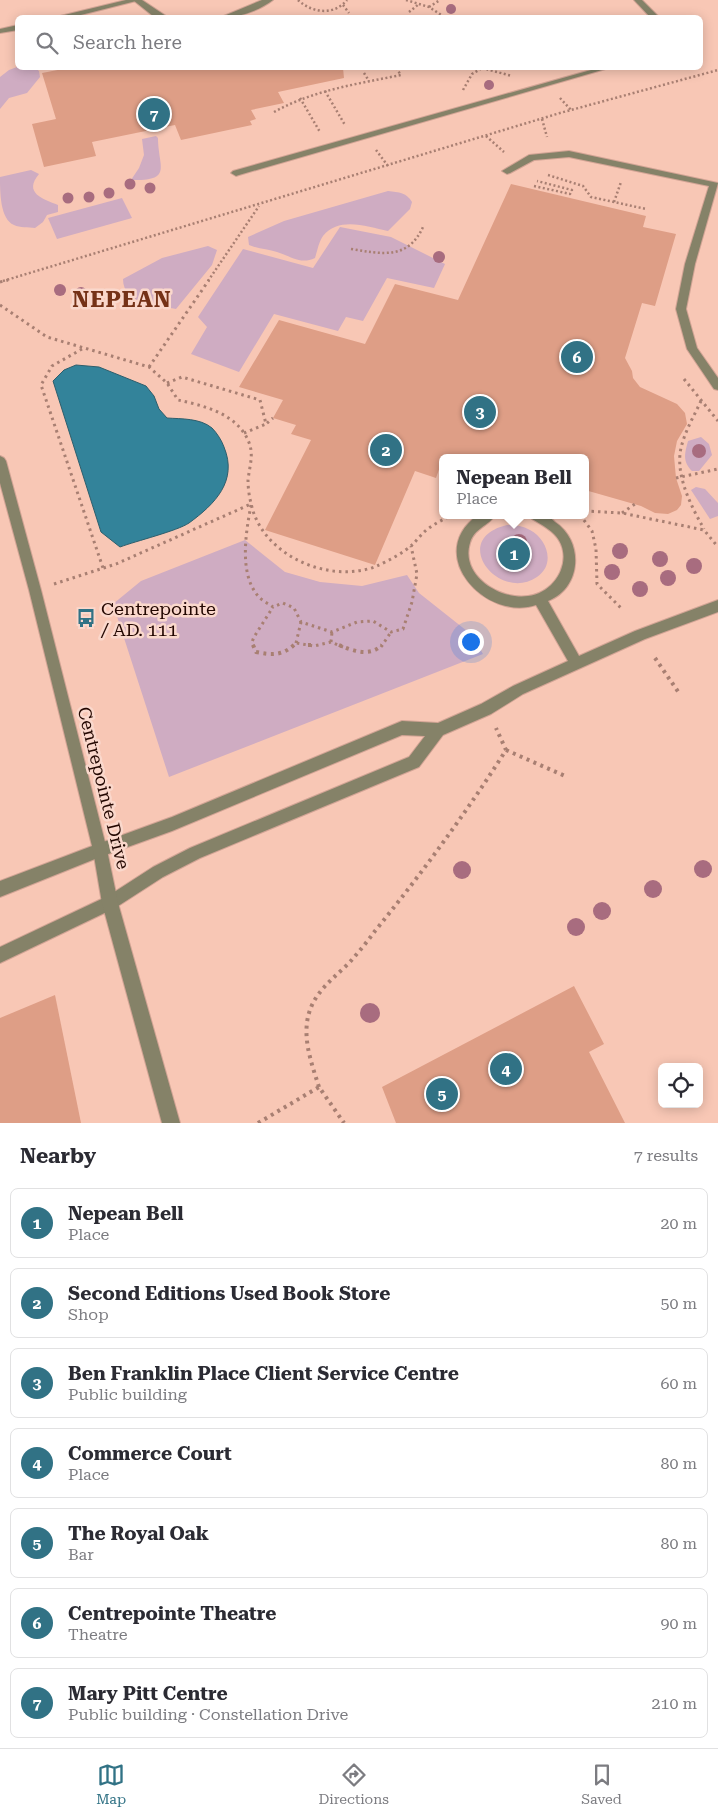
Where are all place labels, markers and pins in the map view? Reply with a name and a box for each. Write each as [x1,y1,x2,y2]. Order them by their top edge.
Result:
pin: 7 [138,95,170,133]
pin: 6 [561,338,593,376]
pin: 3 [464,393,496,431]
pin: 2 [370,431,402,469]
pin: 1 [498,535,530,573]
place label: Centrepointe / AD. 111 [100,598,216,640]
bus stop icon: Centrepointe / AD. 111 [75,607,97,629]
pin: 4 [490,1050,522,1088]
pin: 5 [426,1075,458,1113]

